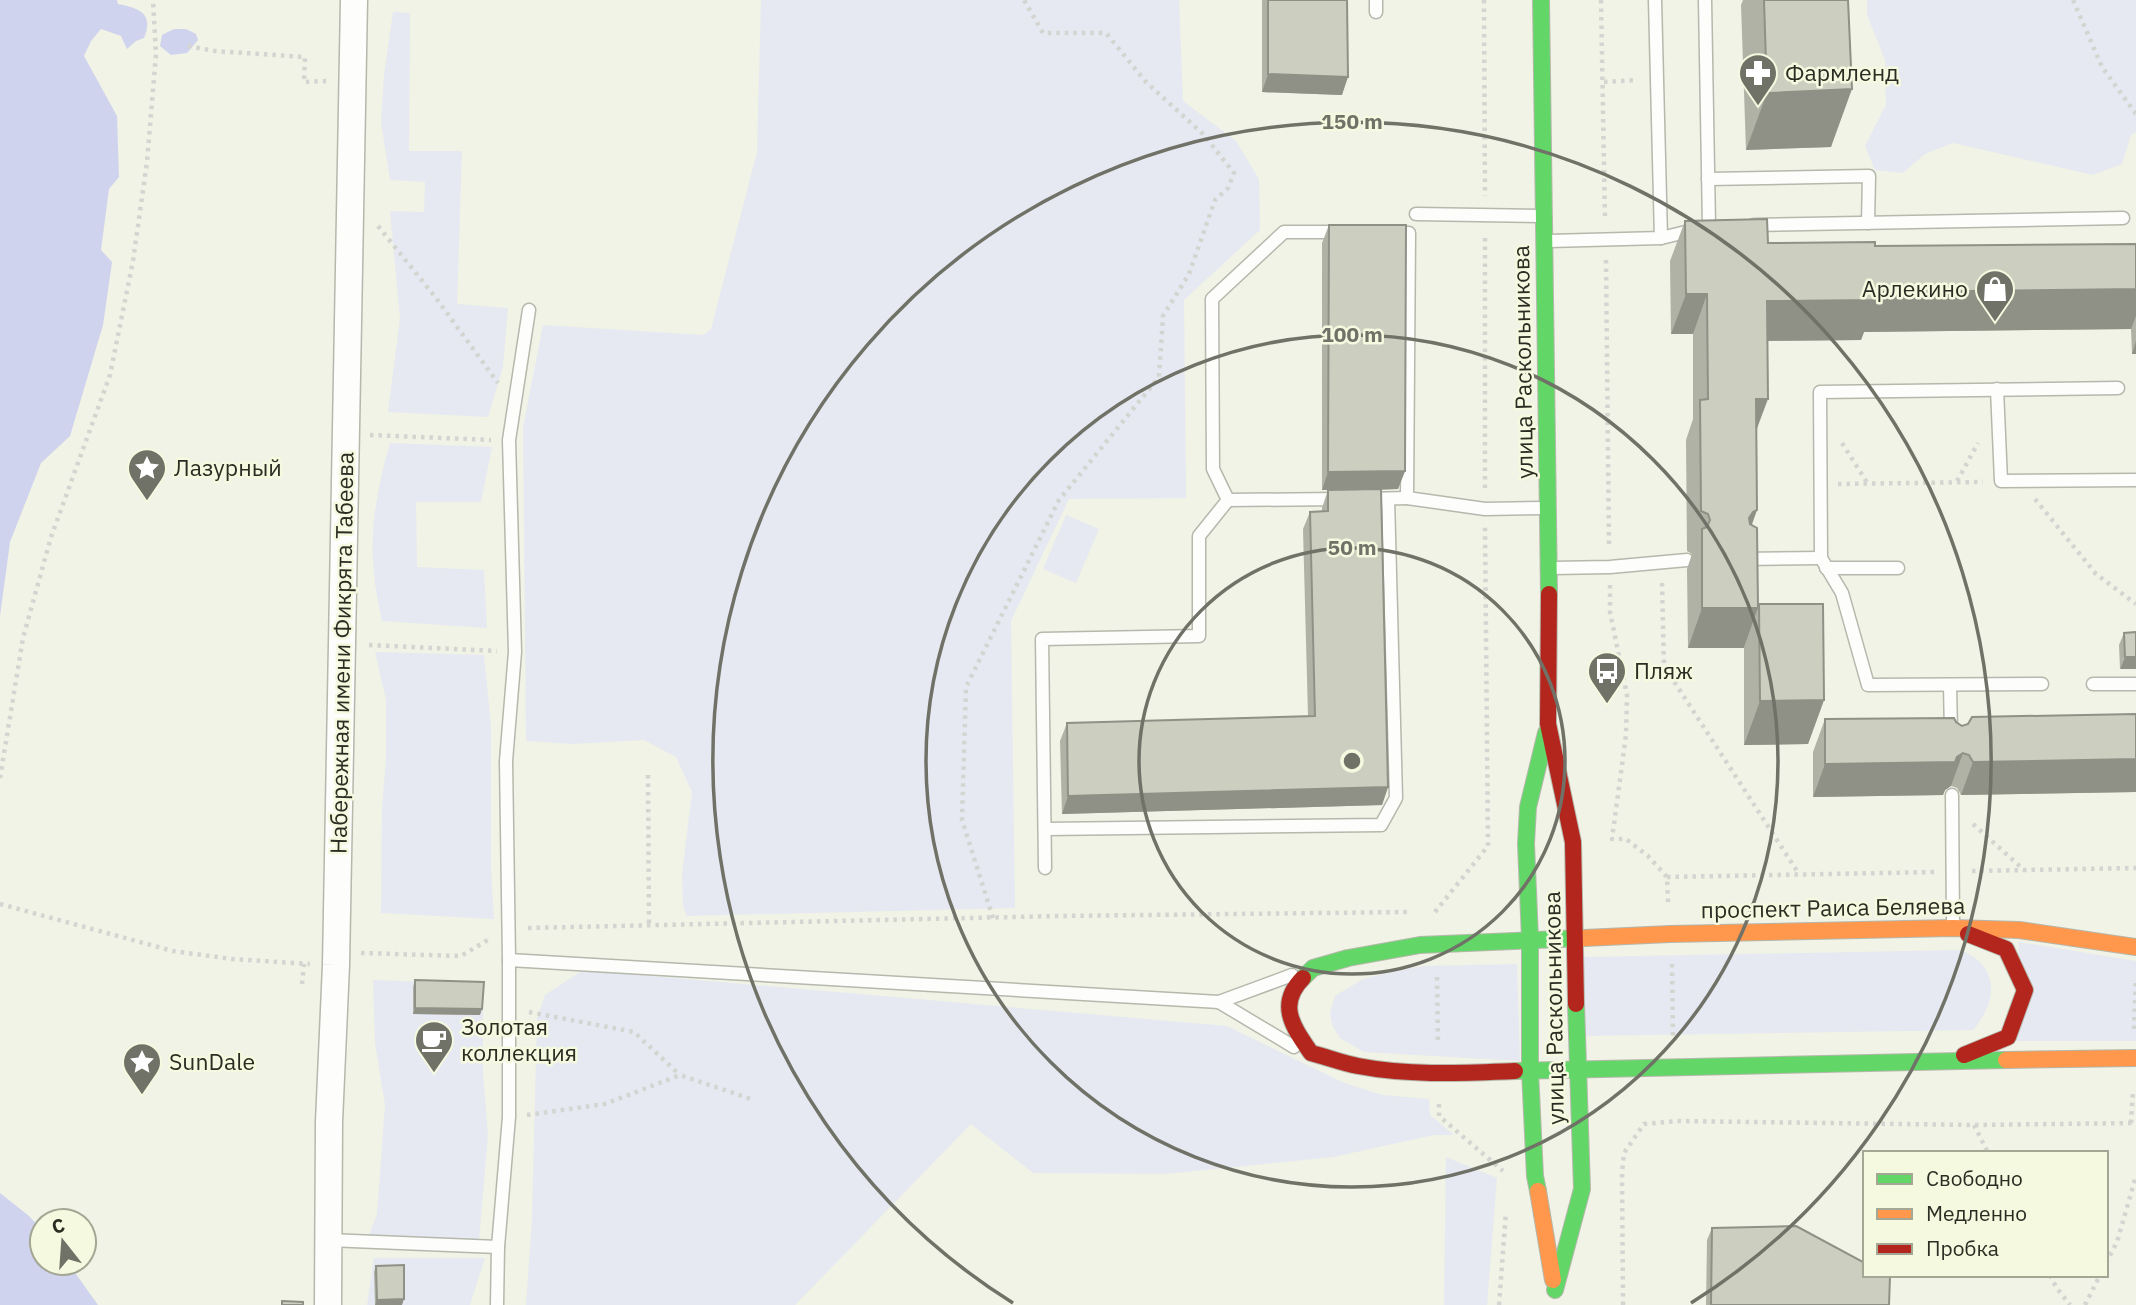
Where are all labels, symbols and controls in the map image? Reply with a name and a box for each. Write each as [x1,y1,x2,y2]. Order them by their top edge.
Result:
pharmacy icon: Фармленд [1737,52,1779,107]
place label: Фармленд [1785,57,1899,87]
text: 150 m [1321,107,1383,135]
street label: улица Раскольникова [1505,245,1539,479]
shop icon: Арлекино [1974,268,2016,323]
place label: Арлекино [1862,273,1968,303]
text: 100 m [1321,320,1383,348]
place icon: Лазурный [126,447,168,502]
place label: Лазурный [174,452,282,482]
street label: Набережная имени Фикрята Табеева [322,452,360,854]
text: 50 m [1328,533,1376,561]
bus stop icon: Пляж [1586,650,1628,705]
place label: Пляж [1634,655,1693,685]
centre of rings [1340,749,1364,773]
street label: проспект Раиса Беляева [1700,890,1966,924]
street label: улица Раскольникова [1536,891,1570,1125]
place label: Золотая коллекция [461,1011,577,1067]
cafe icon: Золотая коллекция [413,1019,455,1074]
place icon: SunDale [121,1041,163,1096]
place label: SunDale [169,1046,255,1076]
legend [1863,1151,2108,1277]
text: Свободно [1926,1164,2023,1192]
text: Медленно [1926,1199,2027,1227]
north arrow [28,1207,98,1277]
text: С [49,1212,67,1239]
text: Пробка [1926,1234,1999,1262]

